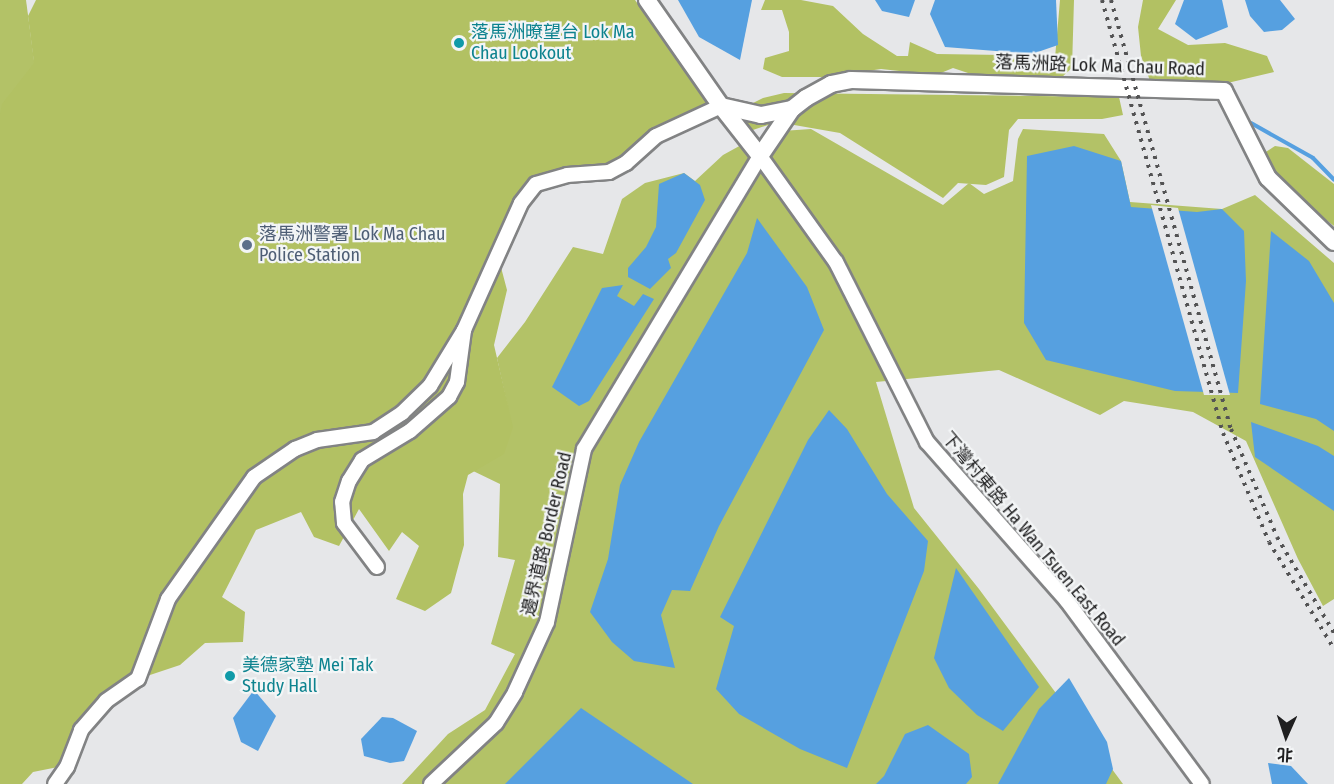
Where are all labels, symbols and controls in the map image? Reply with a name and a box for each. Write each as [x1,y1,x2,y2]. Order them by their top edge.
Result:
place label: 落馬洲暸望台 Lok Ma Chau Lookout [471,22,635,64]
marker: 落馬洲暸望台 Lok Ma Chau Lookout [452,36,466,50]
street label: 落馬洲路 Lok Ma Chau Road [995,52,1205,80]
place label: 落馬洲警署 Lok Ma Chau Police Station [259,224,445,266]
marker: 落馬洲警署 Lok Ma Chau Police Station [240,238,254,252]
street label: 下灣村東路 Ha Wan Tsuen East Road [937,428,1129,650]
street label: 邊界道路 Border Road [518,450,576,618]
place label: 美德家塾 Mei Tak Study Hall [242,655,373,698]
marker: 美德家塾 Mei Tak Study Hall [223,669,237,683]
north arrow [1256,706,1316,766]
text: 北 [1277,745,1294,764]

